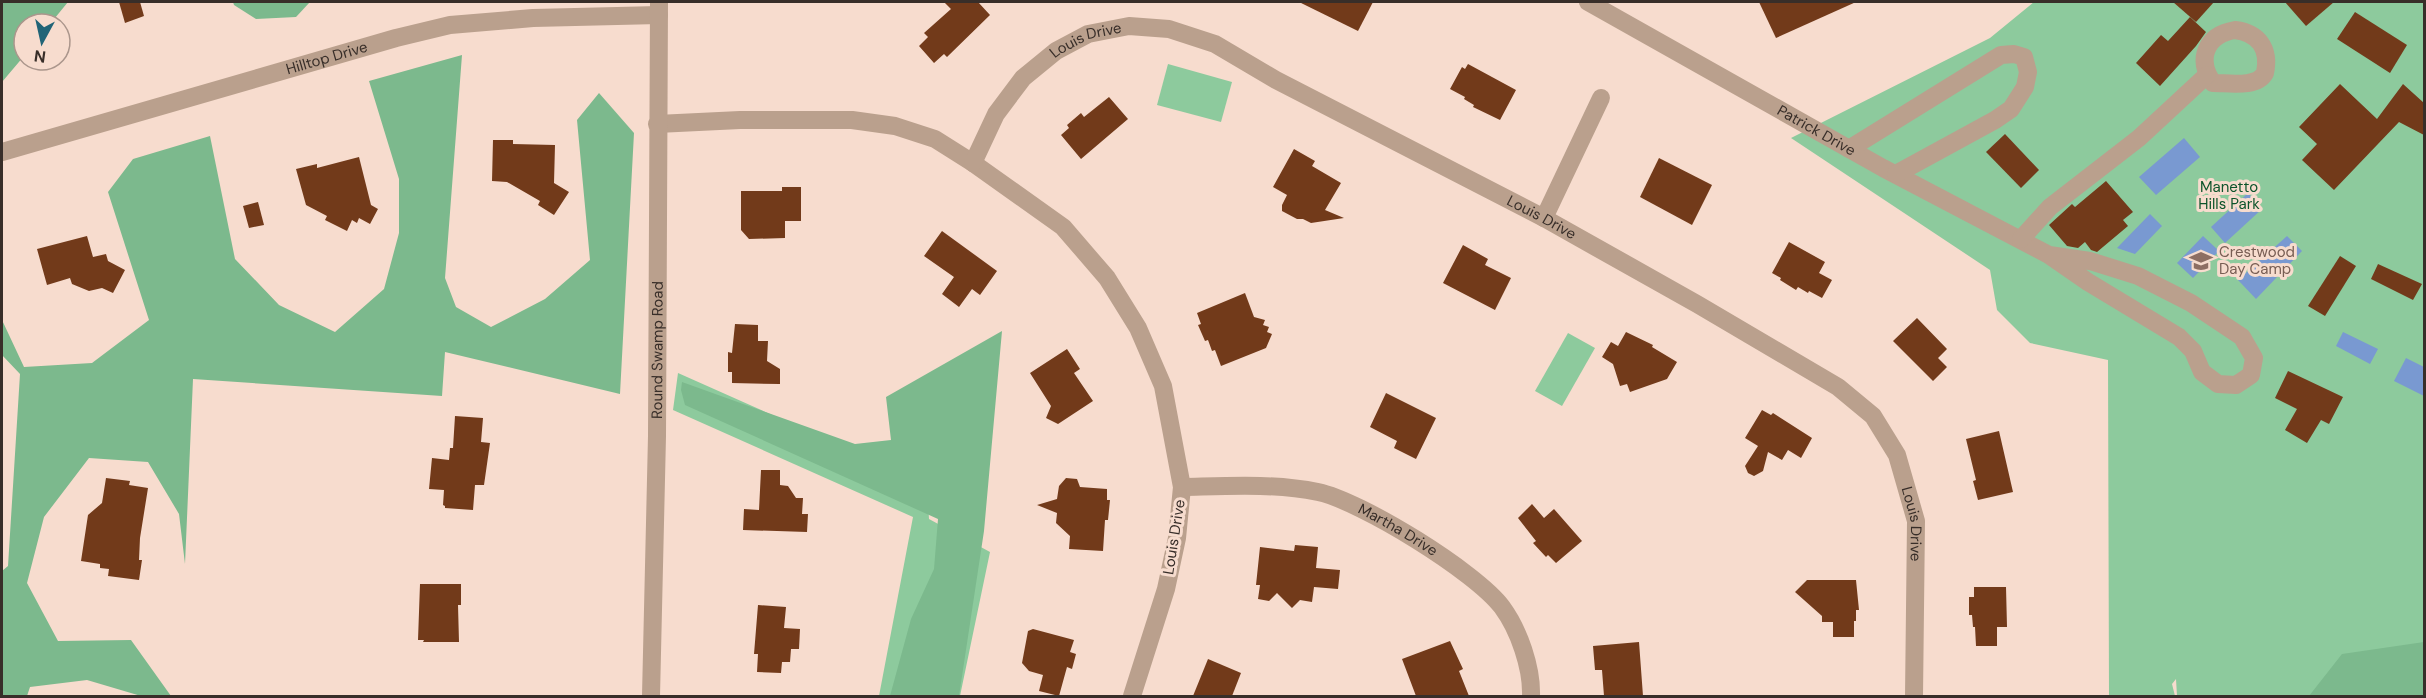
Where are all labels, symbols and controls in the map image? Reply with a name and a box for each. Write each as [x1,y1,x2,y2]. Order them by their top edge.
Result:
north arrow [12,12,72,72]
street label: Louis Drive [1045,18,1123,62]
street label: Hilltop Drive [284,37,370,79]
text: N [33,45,47,68]
street label: Patrick Drive [1773,100,1859,161]
park label: Manetto Hills Park [2198,177,2260,214]
street label: Louis Drive [1503,191,1580,244]
place label: Crestwood Day Camp [2219,242,2295,279]
school or university icon: Crestwood Day Camp [2188,248,2214,274]
street label: Round Swamp Road [647,281,668,419]
street label: Louis Drive [1897,484,1926,561]
street label: Louis Drive [1158,498,1190,576]
street label: Martha Drive [1355,499,1442,561]

